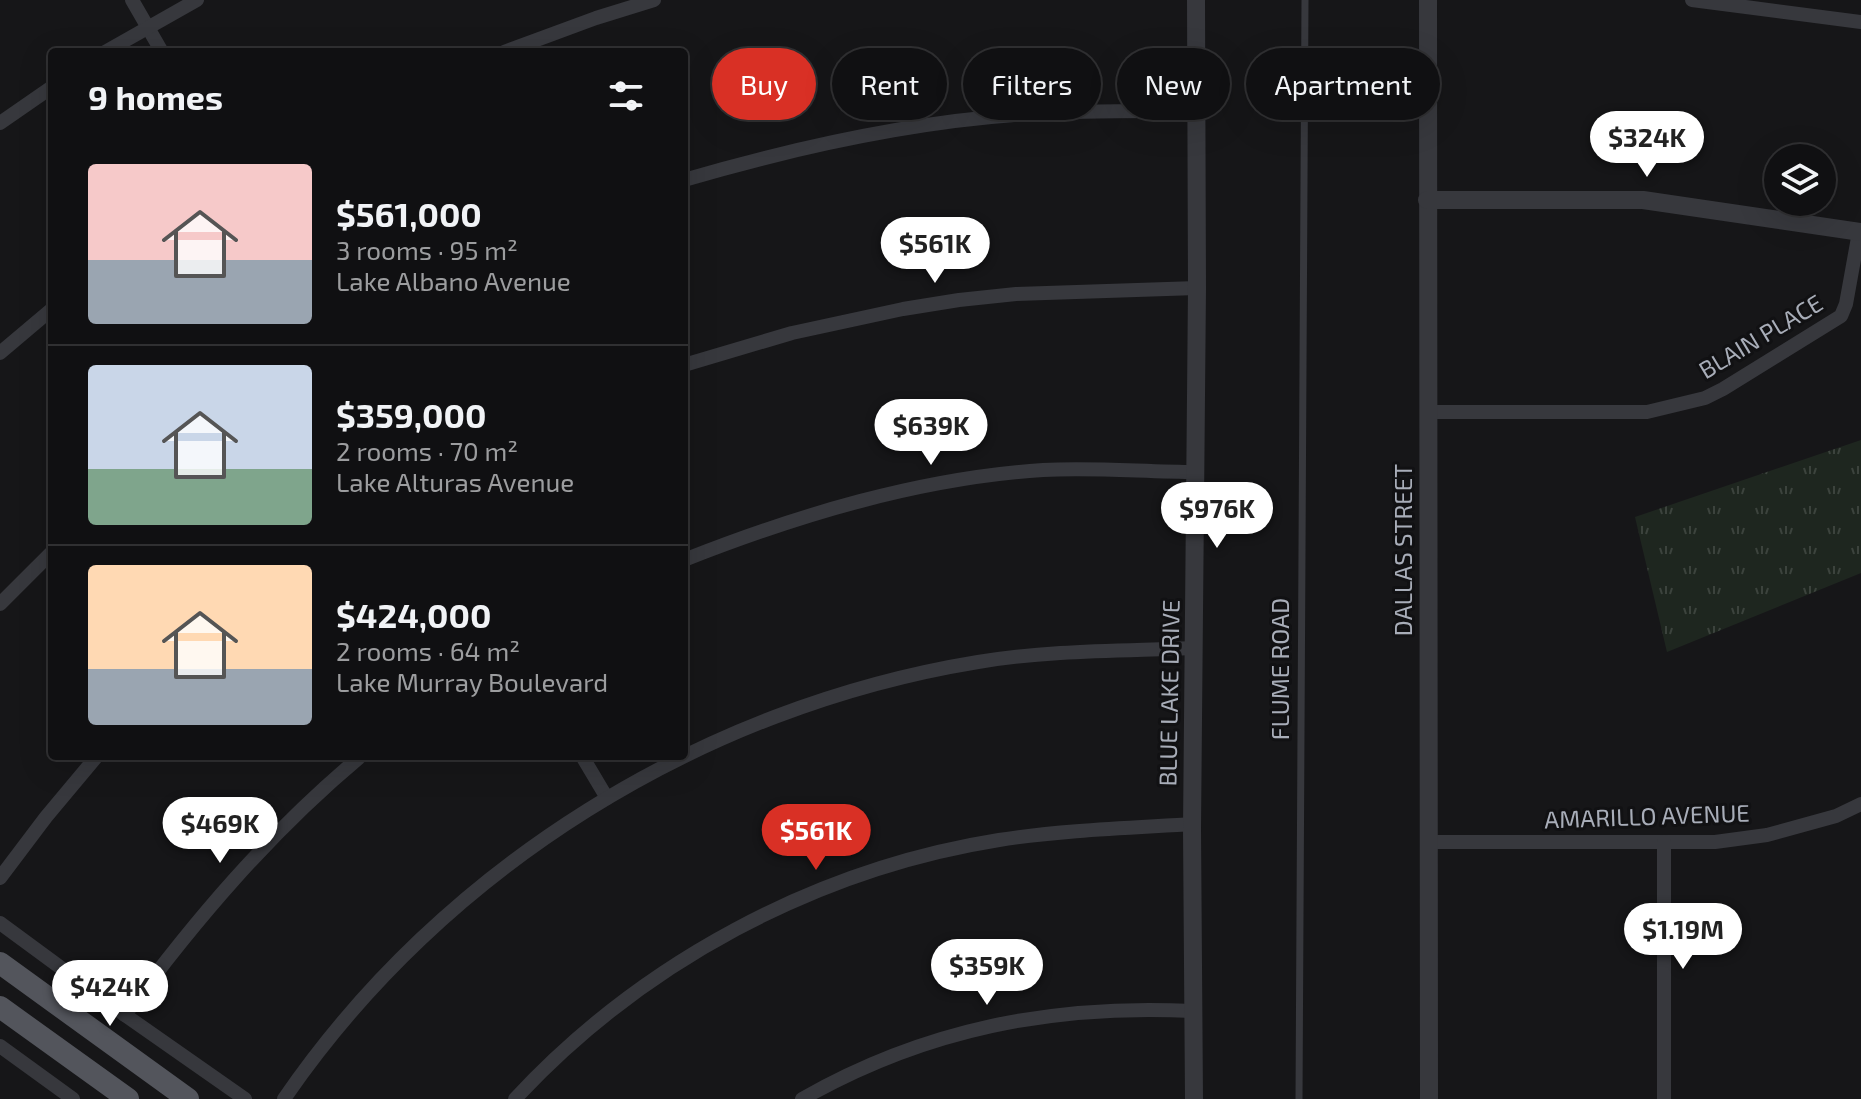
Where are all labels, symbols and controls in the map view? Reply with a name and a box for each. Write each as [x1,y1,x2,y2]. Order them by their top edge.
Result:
chip: Buy [712,48,816,120]
chip: Rent [832,48,947,120]
chip: Filters [963,48,1101,120]
chip: New [1117,48,1230,120]
chip: Apartment [1246,48,1440,120]
icon: filters [604,74,648,118]
text: 9 homes [88,76,223,117]
pin: $324K [1591,111,1703,179]
text: $324K [1608,121,1686,152]
map controls [1764,144,1836,216]
button: layers [1764,144,1836,216]
text: $561,000 [336,193,482,234]
icon: home [152,196,248,292]
pin: $561K [879,217,991,285]
text: $561K [899,227,971,258]
text: 3 rooms · 95 m² [336,234,518,265]
text: Lake Albano Avenue [336,265,571,296]
street label: BLAIN PLACE [1693,287,1827,384]
text: $359,000 [336,394,486,435]
icon: home [152,397,248,493]
pin: $639K [875,399,987,467]
text: $639K [893,409,970,440]
text: 2 rooms · 70 m² [336,435,518,466]
street label: DALLAS STREET [1388,464,1417,636]
text: Lake Alturas Avenue [336,466,574,497]
pin: $976K [1161,482,1273,550]
text: $976K [1179,492,1255,523]
text: $424,000 [336,594,491,635]
icon: home [152,597,248,693]
street label: FLUME ROAD [1265,598,1294,740]
street label: BLUE LAKE DRIVE [1152,599,1185,787]
text: 2 rooms · 64 m² [336,635,520,666]
text: Lake Murray Boulevard [336,666,608,697]
pin: $469K [164,797,276,865]
street label: AMARILLO AVENUE [1544,797,1750,834]
pin: $561K [760,804,872,872]
text: $469K [181,807,259,838]
text: $561K [780,814,852,845]
pin: $1.19M [1618,903,1748,971]
text: $1.19M [1642,913,1724,944]
pin: $359K [931,939,1043,1007]
text: $359K [949,949,1025,980]
pin: $424K [54,960,166,1028]
text: $424K [70,970,150,1001]

